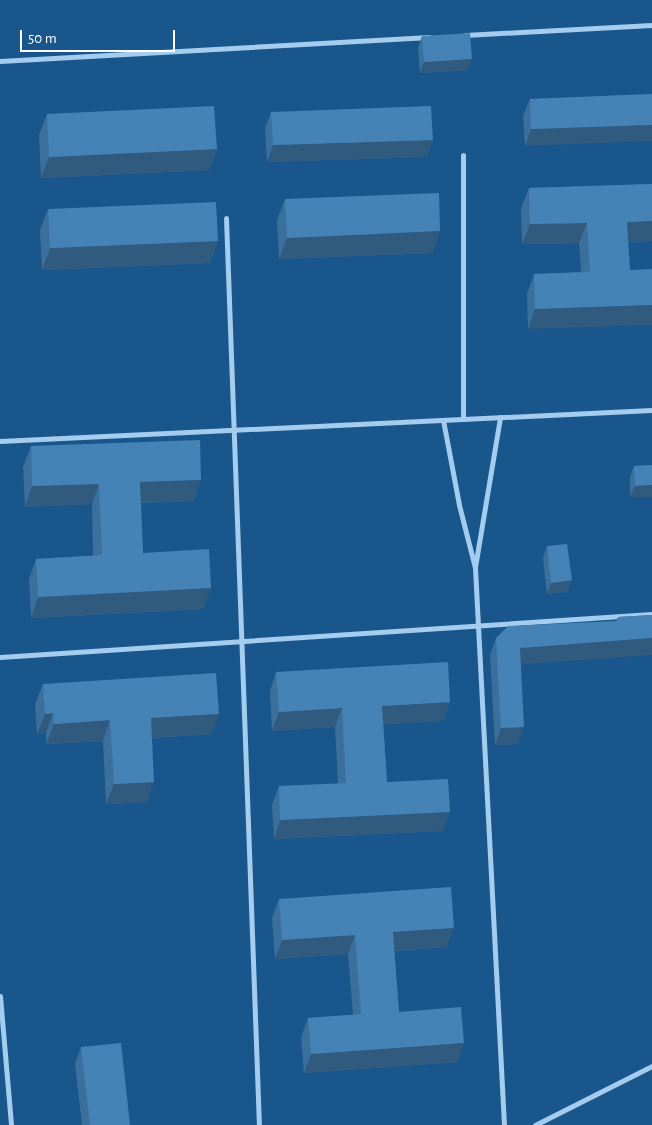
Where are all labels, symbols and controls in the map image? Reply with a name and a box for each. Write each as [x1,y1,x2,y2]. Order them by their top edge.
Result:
scale bar [22,20,178,52]
text: 50 m [28,31,57,46]

